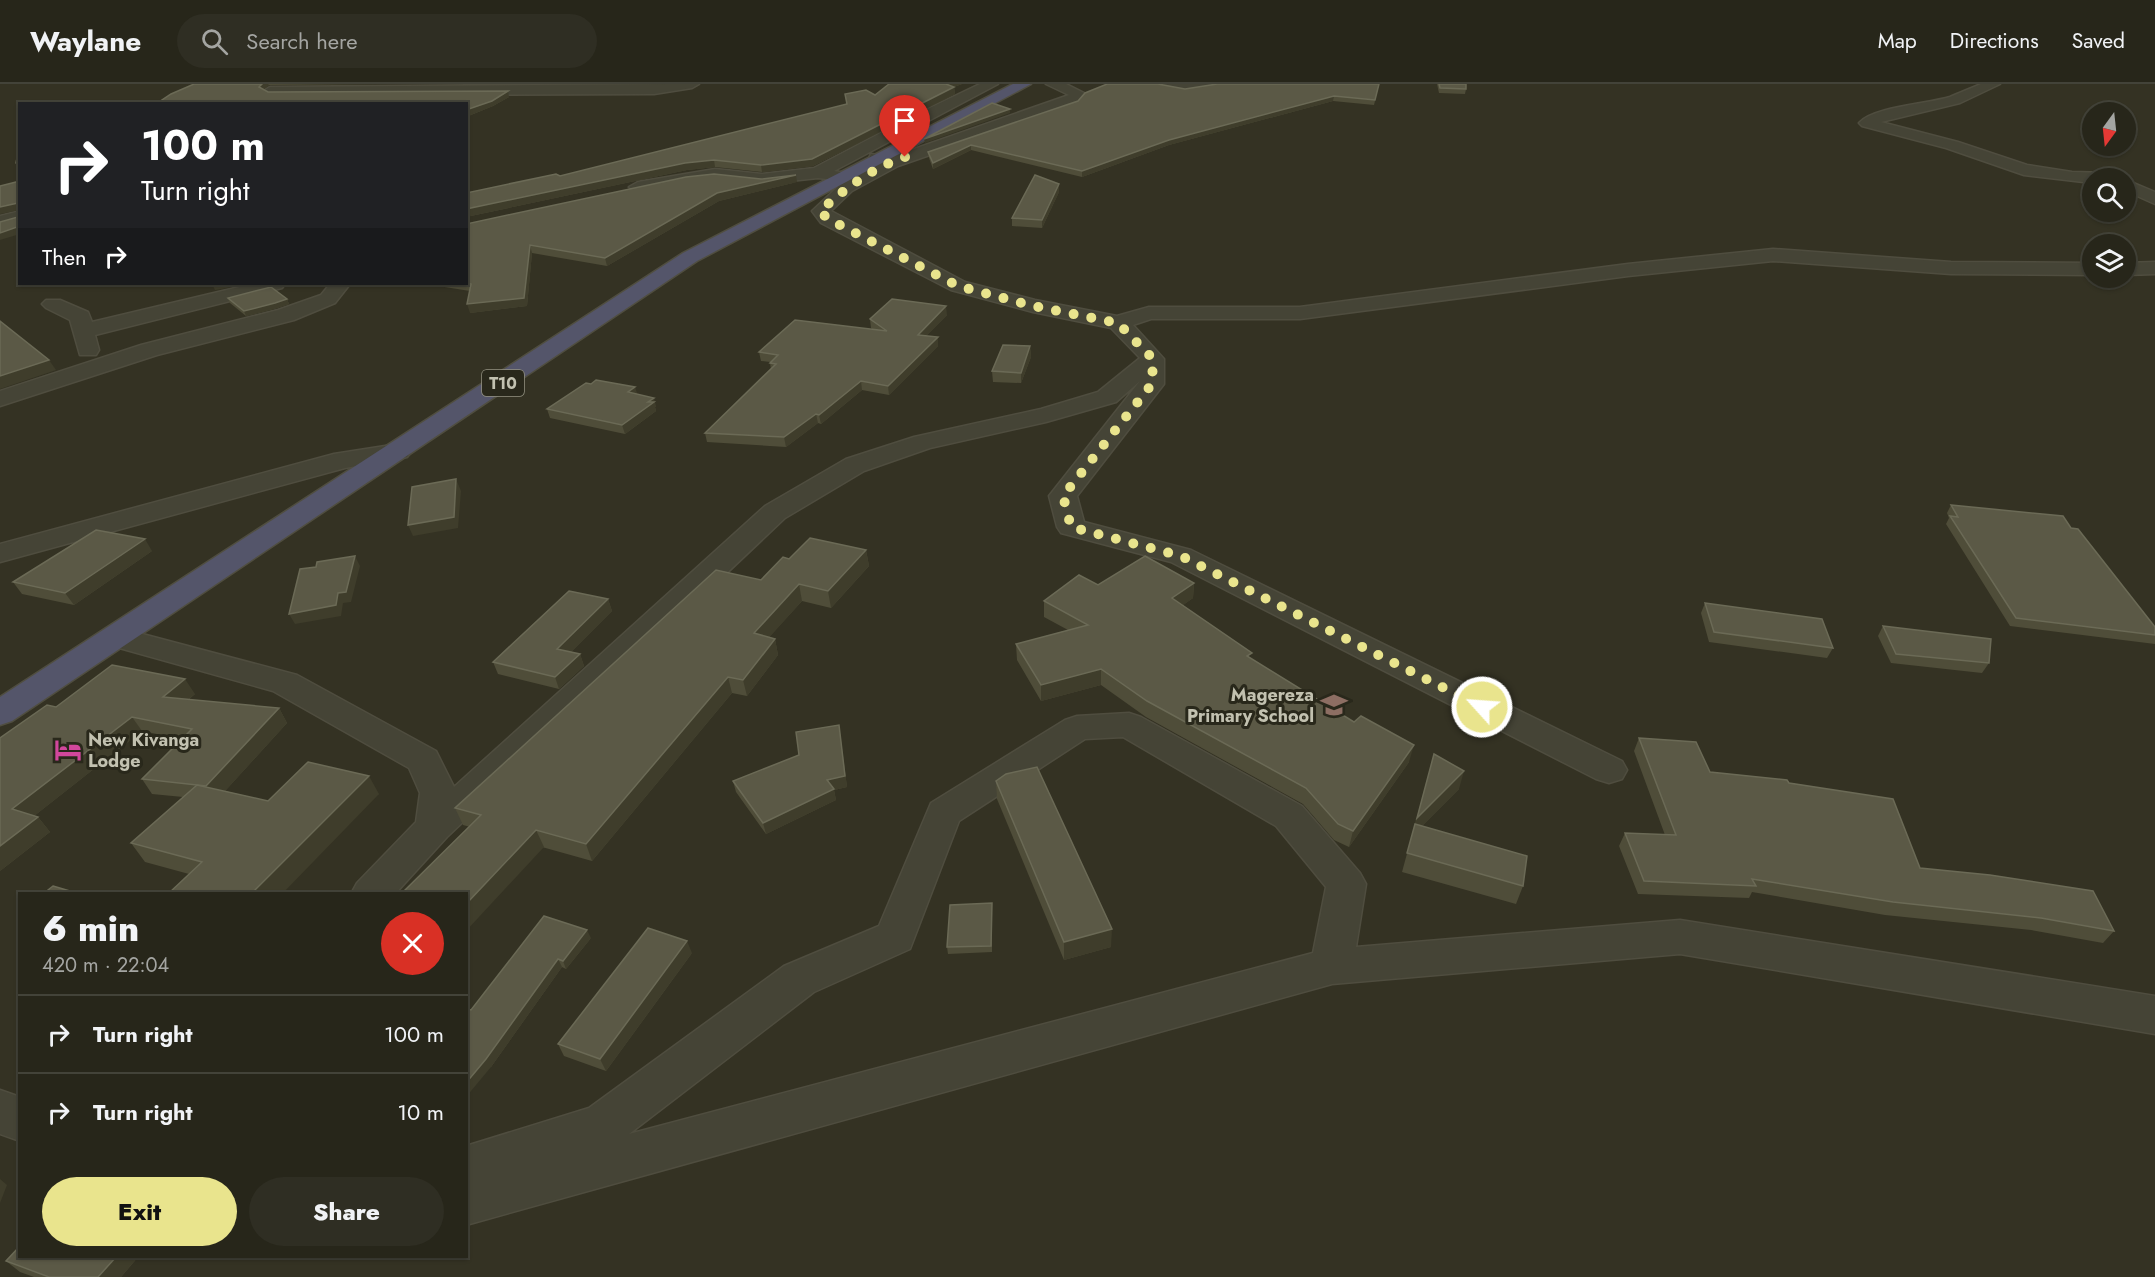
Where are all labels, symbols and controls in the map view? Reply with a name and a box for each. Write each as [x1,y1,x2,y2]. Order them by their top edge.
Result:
search box [177,14,597,68]
text: Waylane [30,21,141,62]
icon: search [198,25,231,58]
text: Search here [246,25,358,57]
text: Map [1878,26,1917,56]
text: Directions [1950,26,2039,56]
text: Saved [2072,26,2125,56]
pin [879,95,930,157]
north arrow [2082,102,2136,156]
map controls [2082,102,2136,288]
icon: arrive [888,104,921,137]
text: 100 m [141,115,265,176]
icon: right [42,126,120,204]
button: search [2082,168,2136,222]
text: Turn right [141,171,249,210]
button: layers [2082,234,2136,288]
icon: right [99,240,132,273]
text: Then [42,241,87,273]
road number: T10 [482,370,524,396]
position arrow [1450,675,1514,739]
place label: Magereza Primary School [1187,682,1314,729]
school or university icon: Magereza Primary School [1319,690,1349,720]
place label: New Kivanga Lodge [88,727,199,774]
hotel icon: New Kivanga Lodge [53,735,83,765]
text: 6 min [42,902,139,954]
button: close [381,912,444,975]
text: 420 m · 22:04 [42,951,169,980]
icon: right [42,1018,75,1051]
text: Turn right [93,1018,193,1050]
text: 100 m [384,1018,444,1050]
icon: right [42,1096,75,1129]
text: Turn right [93,1096,193,1128]
text: 10 m [397,1096,444,1128]
button: Exit [42,1177,237,1246]
button: Share [249,1177,444,1246]

